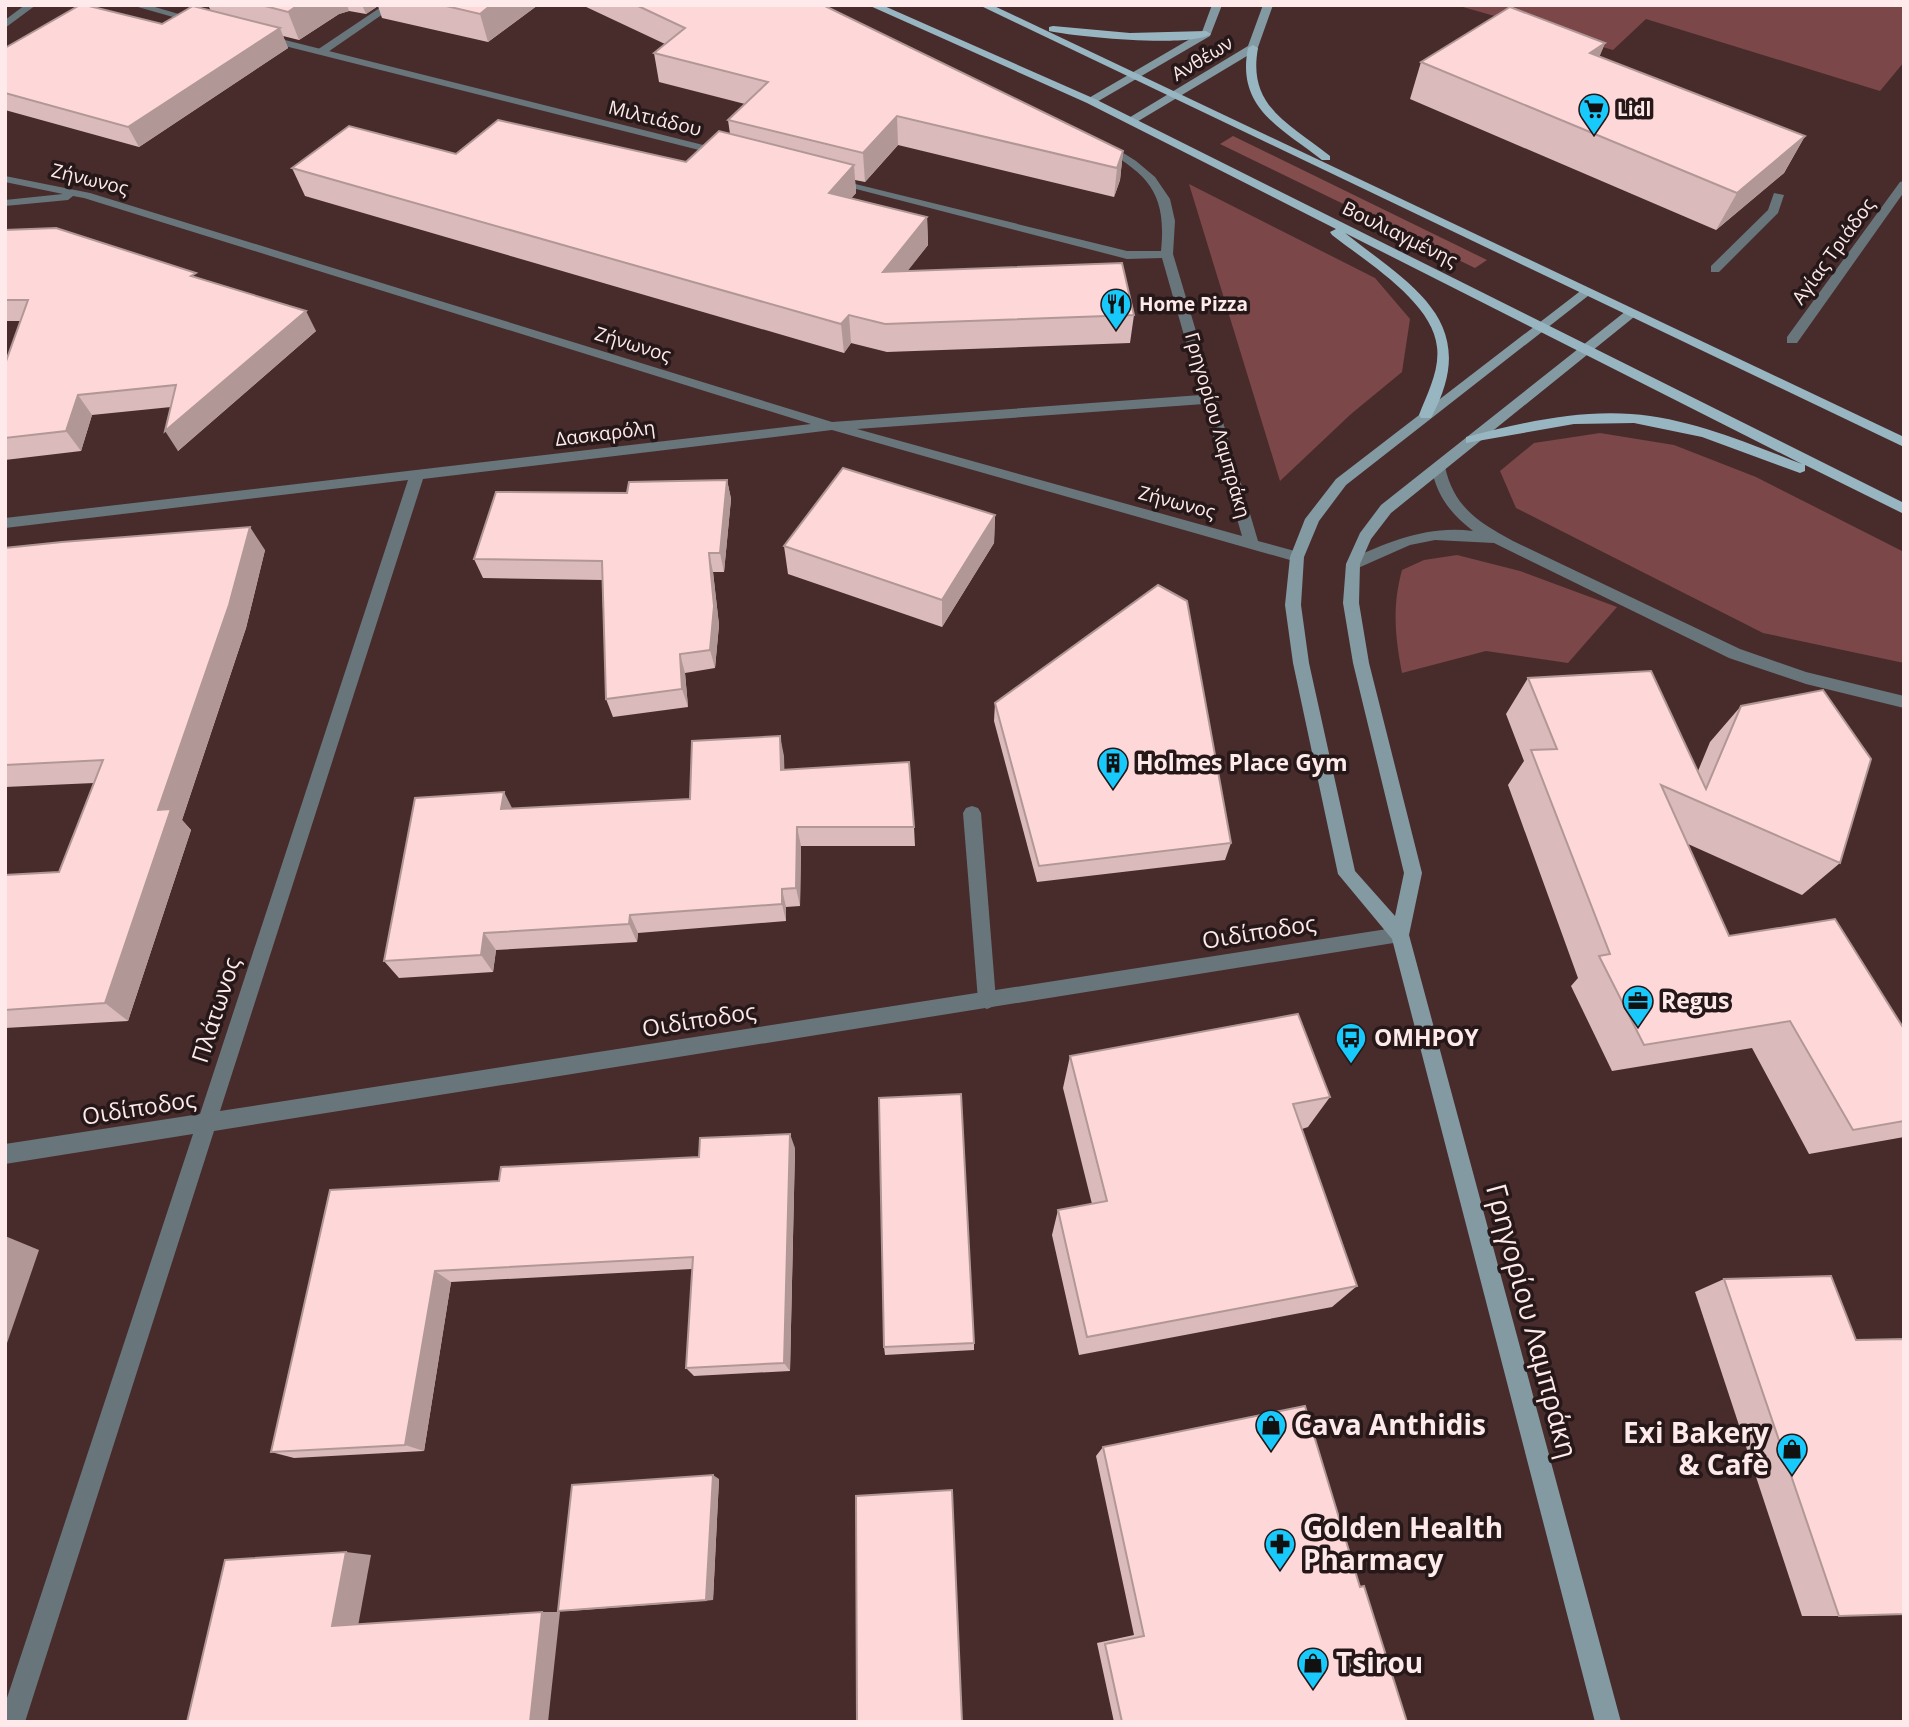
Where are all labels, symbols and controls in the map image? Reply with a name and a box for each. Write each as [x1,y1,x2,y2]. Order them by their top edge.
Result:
street label: Ανθέων [1166,29,1238,87]
supermarket icon: Lidl [1577,92,1611,136]
street label: Μιλτιάδου [606,94,704,142]
place label: Lidl [1617,96,1651,122]
street label: Ζήνωνος [49,157,131,201]
street label: Αγίας Τριάδος [1786,192,1880,310]
street label: Βουλιαγμένης [1338,195,1462,273]
restaurant icon: Home Pizza [1099,287,1133,331]
place label: Home Pizza [1139,291,1248,317]
street label: Ζήνωνος [592,320,674,368]
street label: Γρηγορίου Λαμπράκη [1179,329,1257,521]
street label: Δασκαρόλη [554,414,656,452]
street label: Ζήνωνος [1136,479,1218,525]
building icon: Holmes Place Gym [1096,746,1130,790]
place label: Holmes Place Gym [1136,746,1348,778]
street label: Οιδίποδος [1200,906,1318,956]
street label: Πλάτωνος [183,953,247,1067]
office icon: Regus [1621,984,1655,1028]
place label: Regus [1661,984,1729,1016]
street label: Οιδίποδος [640,994,758,1044]
bus stop icon: ΟΜΗΡΟΥ [1334,1021,1368,1065]
place label: ΟΜΗΡΟΥ [1374,1021,1479,1053]
street label: Οιδίποδος [80,1082,198,1132]
street label: Γρηγορίου Λαμπράκη [1478,1179,1588,1462]
place label: Cava Anthidis [1294,1405,1486,1443]
shop icon: Cava Anthidis [1254,1408,1288,1452]
place label: Exi Bakery & Cafè [1623,1413,1769,1483]
shop icon: Exi Bakery & Cafè [1775,1432,1809,1476]
place label: Golden Health Pharmacy [1303,1508,1503,1578]
pharmacy icon: Golden Health Pharmacy [1263,1527,1297,1571]
place label: Tsirou [1336,1643,1423,1681]
shop icon: Tsirou [1296,1646,1330,1690]

